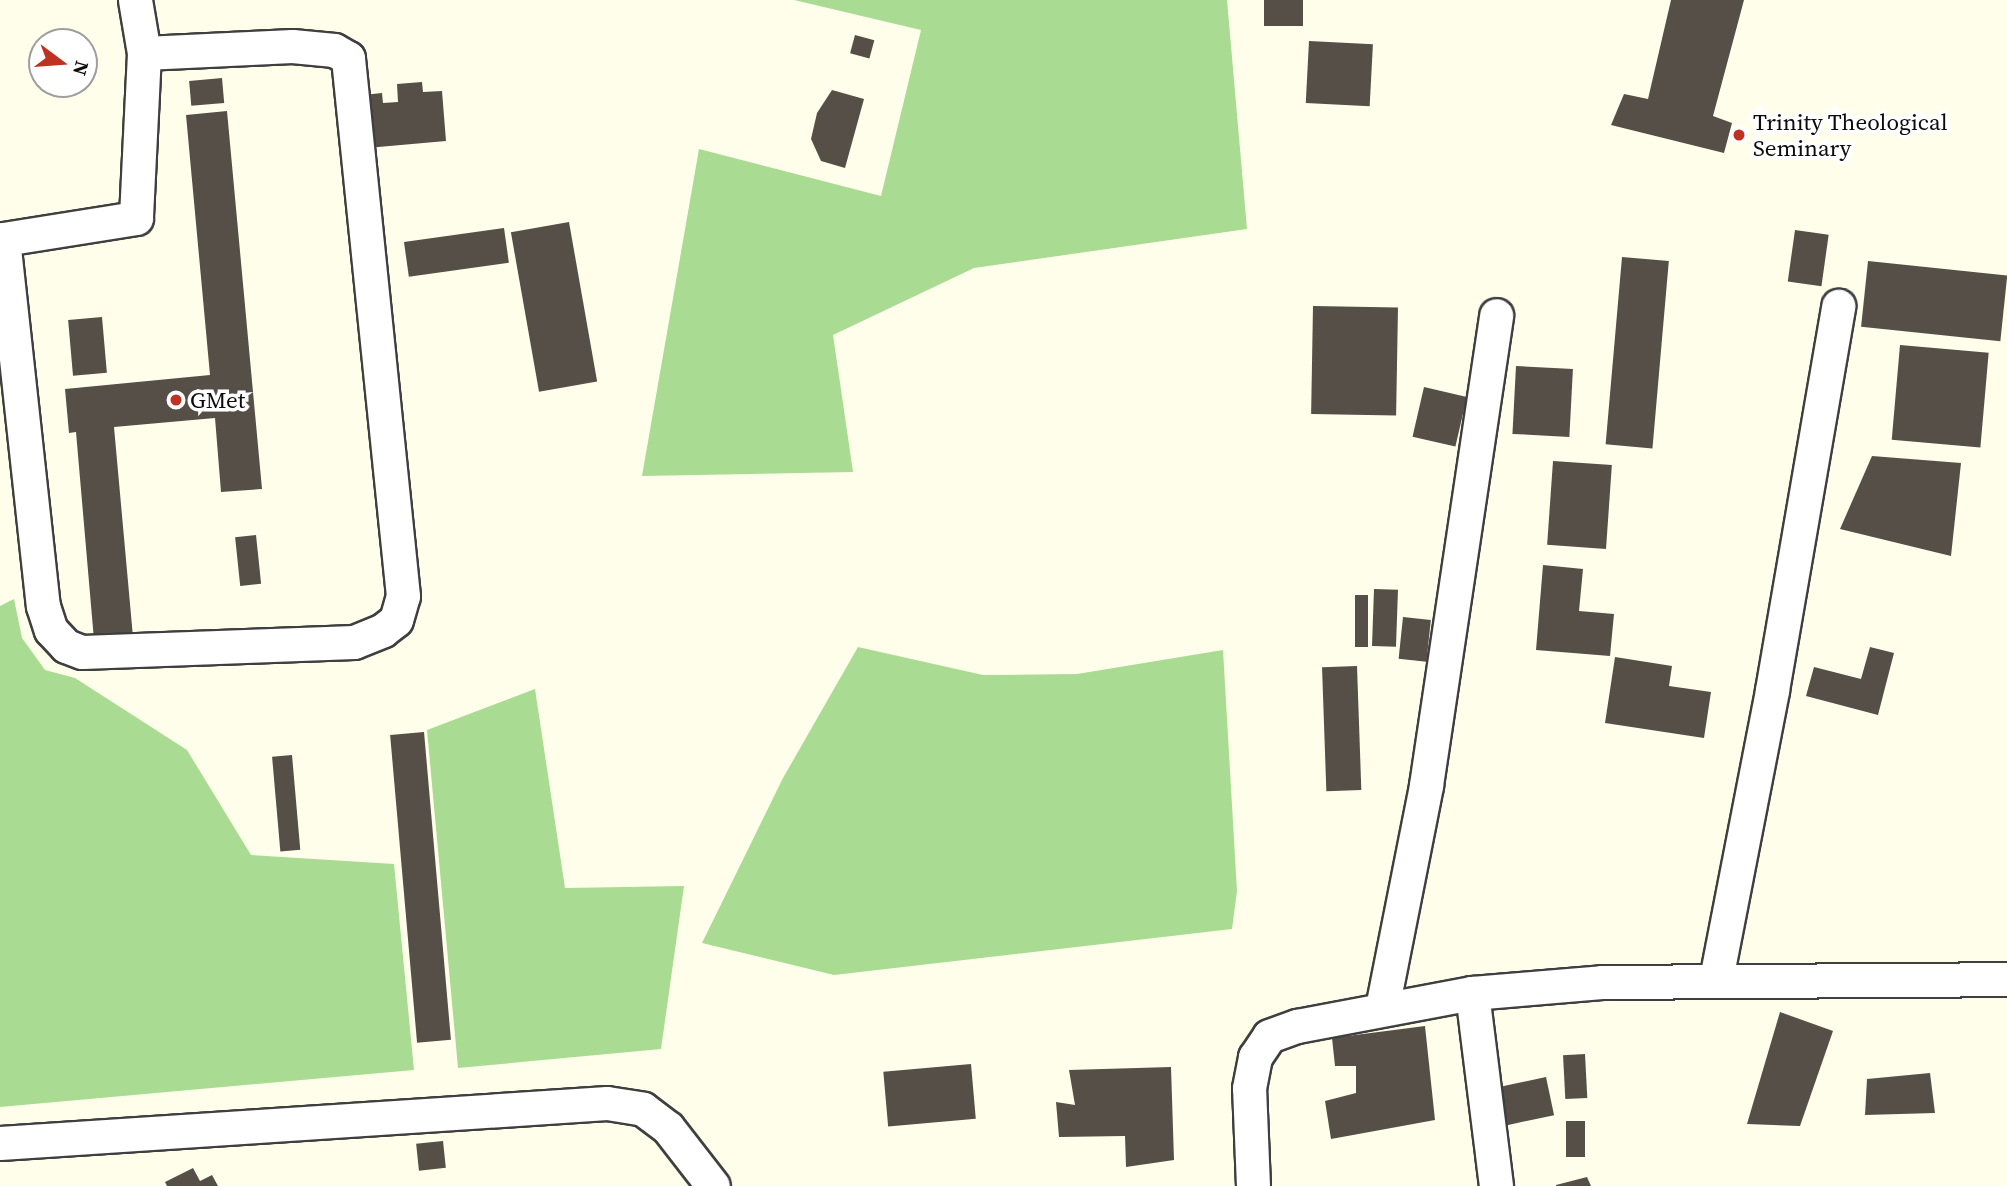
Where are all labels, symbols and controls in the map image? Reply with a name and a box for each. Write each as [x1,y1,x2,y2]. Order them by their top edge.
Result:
north arrow [28,28,98,98]
text: N [67,58,96,78]
place label: Trinity Theological Seminary [1753,108,1948,162]
marker: Trinity Theological Seminary [1731,127,1747,143]
place label: GMet [190,386,245,414]
marker: GMet [168,392,184,408]

